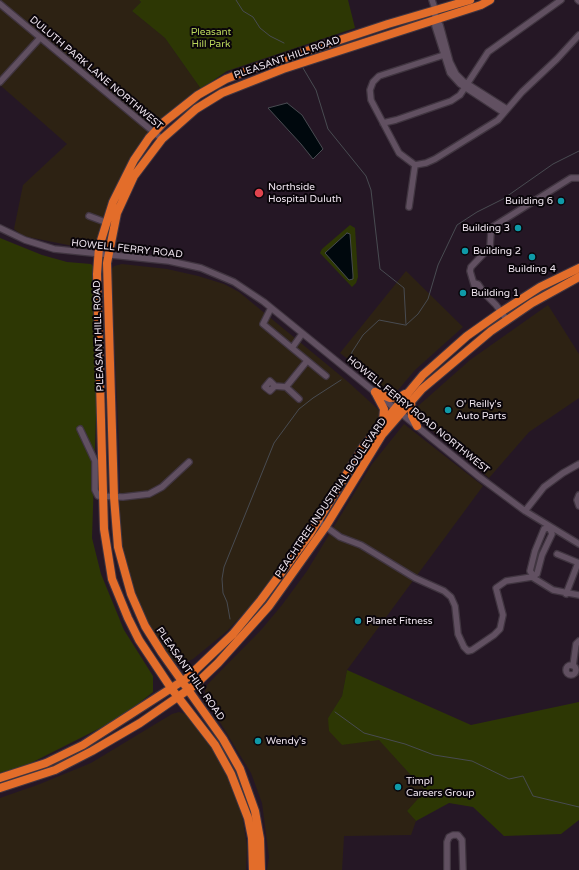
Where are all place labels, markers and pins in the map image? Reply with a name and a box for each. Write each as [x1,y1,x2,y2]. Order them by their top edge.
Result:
place label: Northside Hospital Duluth [268,181,342,204]
marker: Northside Hospital Duluth [253,187,265,199]
place label: Building 6 [505,195,553,207]
marker: Building 6 [556,196,566,206]
place label: Building 3 [462,222,510,234]
marker: Building 3 [513,223,523,233]
place label: Building 2 [473,245,521,257]
marker: Building 2 [460,246,470,256]
marker: Building 4 [527,252,537,262]
place label: Building 4 [508,263,556,275]
place label: Building 1 [471,287,519,299]
marker: Building 1 [458,288,468,298]
place label: O' Reilly's Auto Parts [456,398,506,422]
marker: O' Reilly's Auto Parts [443,405,453,415]
place label: Planet Fitness [366,615,433,627]
marker: Planet Fitness [353,616,363,626]
place label: Wendy's [266,735,306,747]
marker: Wendy's [253,736,263,746]
place label: Timpl Careers Group [406,775,475,798]
marker: Timpl Careers Group [393,782,403,792]

